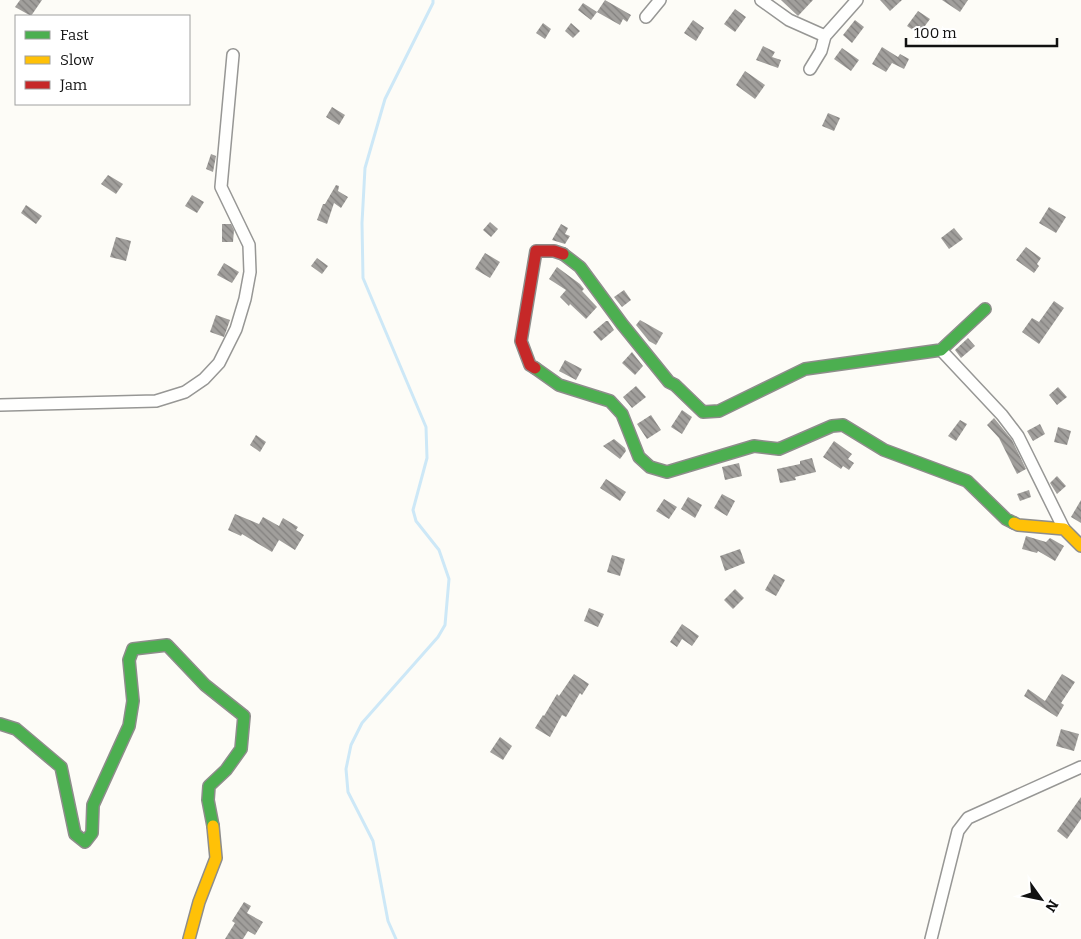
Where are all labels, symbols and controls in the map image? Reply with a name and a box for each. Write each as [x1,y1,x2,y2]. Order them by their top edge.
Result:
legend [15,15,190,105]
scale bar [906,15,1057,47]
text: 100 m [914,24,957,42]
text: Fast [60,26,89,44]
text: Slow [60,51,95,69]
text: Jam [59,76,88,94]
north arrow [1016,874,1066,924]
text: N [1041,897,1062,915]

